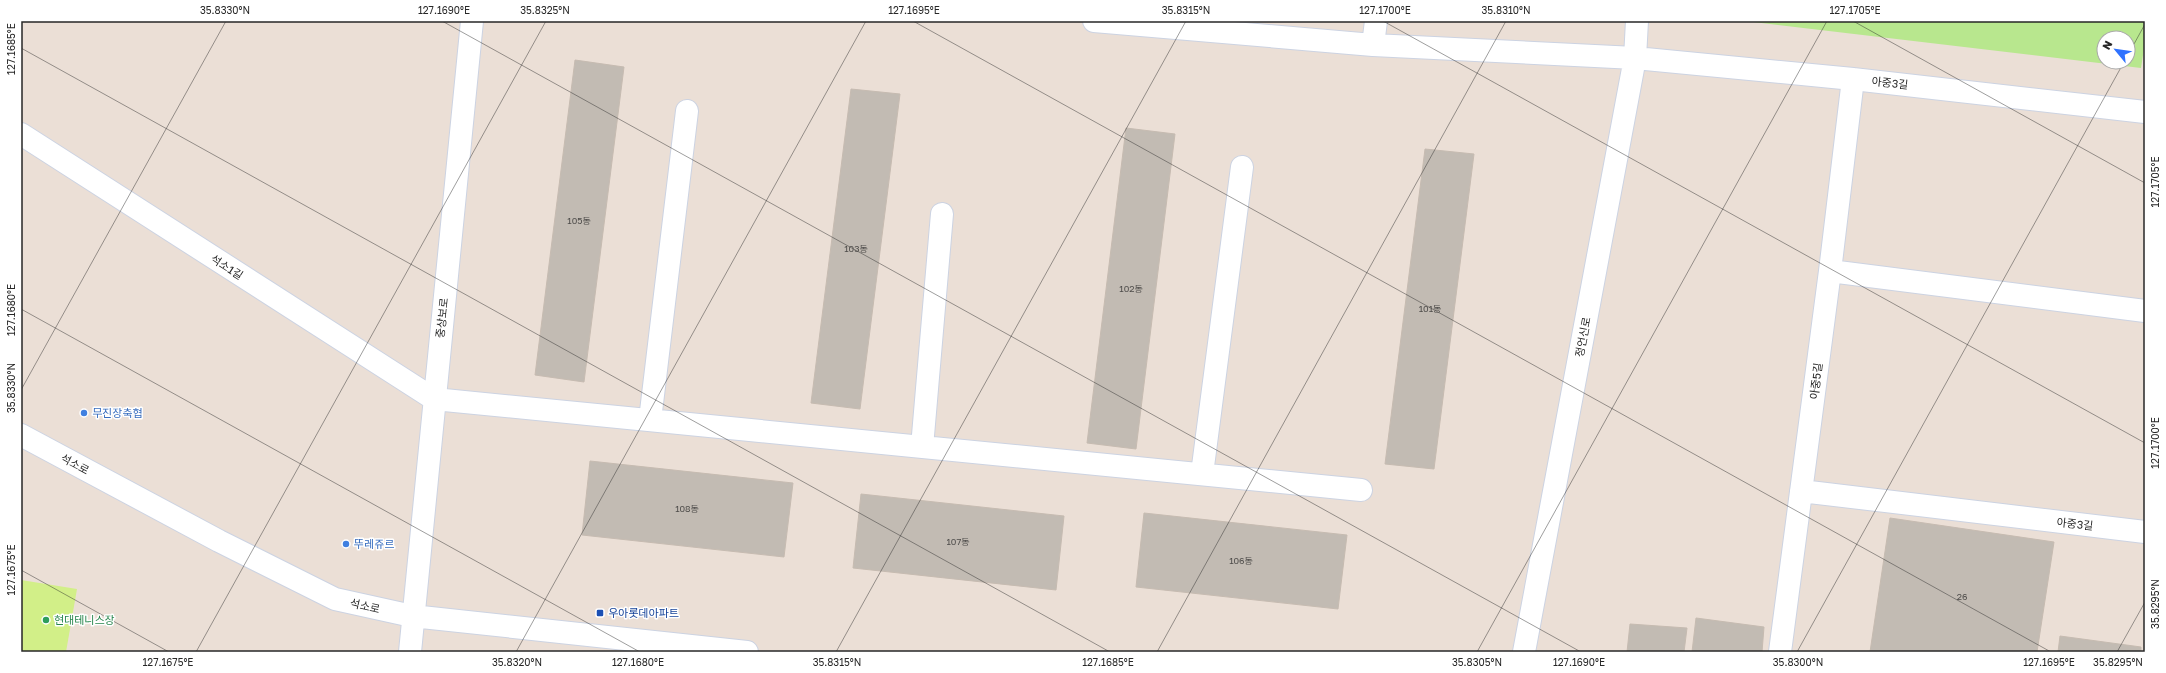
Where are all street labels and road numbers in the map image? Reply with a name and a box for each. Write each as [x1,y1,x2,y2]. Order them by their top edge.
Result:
street label: 아중3길 [1871,74,1909,91]
street label: 석소1길 [209,251,246,282]
street label: 중상보로 [433,297,450,339]
street label: 정언신로 [1572,316,1593,358]
street label: 아중5길 [1807,362,1824,400]
street label: 석소로 [59,451,92,476]
street label: 아중3길 [2056,515,2094,532]
street label: 석소로 [349,596,381,615]

